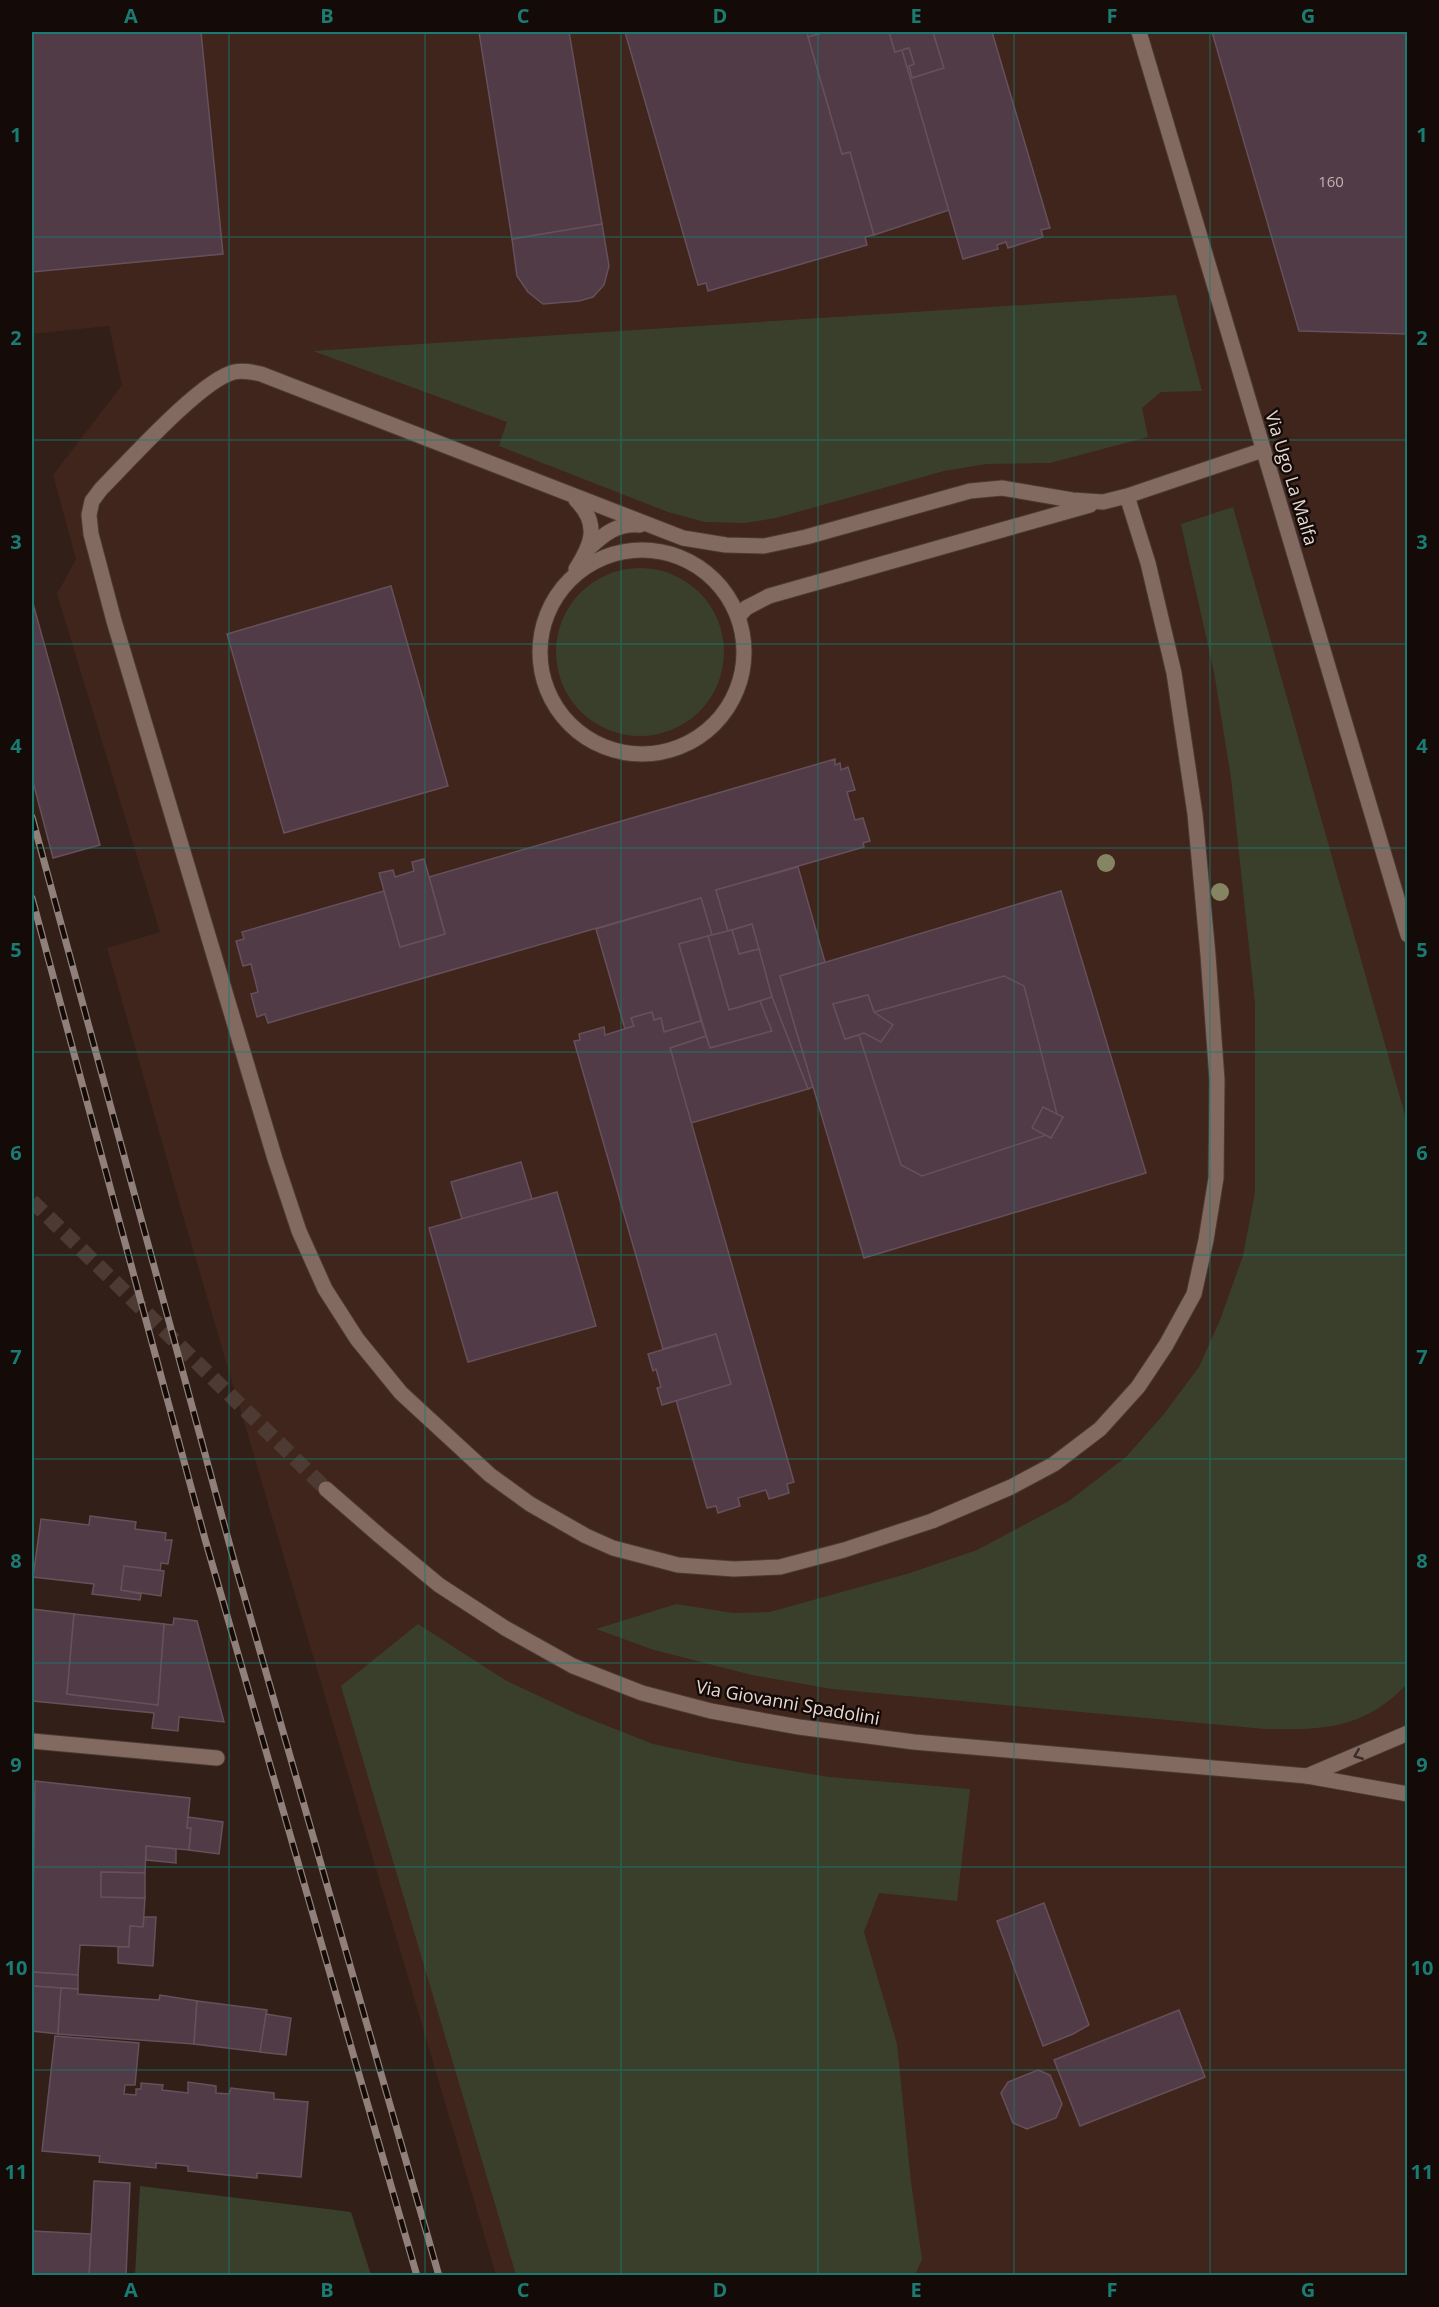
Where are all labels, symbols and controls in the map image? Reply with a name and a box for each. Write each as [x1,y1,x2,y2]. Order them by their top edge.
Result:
text: A [124,2,138,29]
text: B [320,2,334,29]
text: C [517,2,530,29]
text: D [713,2,727,29]
text: E [910,2,922,29]
text: F [1107,2,1117,29]
text: G [1301,2,1315,29]
text: 1 [10,121,22,148]
text: 1 [1416,121,1428,148]
house number: 160 [1318,171,1344,191]
text: 2 [10,324,22,351]
text: 2 [1416,324,1428,351]
street label: Via Ugo La Malfa [1260,408,1324,548]
text: 3 [10,528,22,555]
text: 3 [1416,528,1428,555]
text: 4 [10,732,22,759]
text: 4 [1416,732,1428,759]
text: 5 [10,936,22,963]
text: 5 [1416,936,1428,963]
text: 6 [10,1139,22,1166]
text: 6 [1416,1139,1428,1166]
text: 7 [10,1343,22,1370]
text: 7 [1416,1343,1428,1370]
text: 8 [10,1547,22,1574]
text: 8 [1416,1547,1428,1574]
street label: Via Giovanni Spadolini [694,1674,882,1730]
one-way arrow [1353,1748,1364,1760]
text: 9 [10,1751,22,1778]
text: 9 [1416,1751,1428,1778]
text: 10 [5,1954,27,1981]
text: 10 [1411,1954,1433,1981]
text: 11 [5,2158,27,2185]
text: 11 [1411,2158,1433,2185]
text: A [124,2276,138,2303]
text: B [320,2276,334,2303]
text: C [517,2276,530,2303]
text: D [713,2276,727,2303]
text: E [910,2276,922,2303]
text: F [1107,2276,1117,2303]
text: G [1301,2276,1315,2303]

